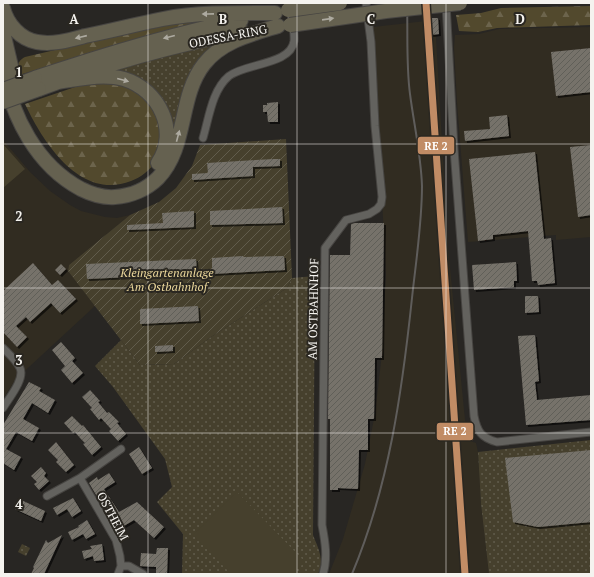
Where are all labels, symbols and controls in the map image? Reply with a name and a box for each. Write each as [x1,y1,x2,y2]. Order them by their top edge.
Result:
text: A [69,10,79,28]
text: B [219,10,227,28]
text: C [367,10,375,28]
text: D [515,10,525,28]
one-way arrow [201,11,214,17]
one-way arrow [322,16,334,22]
street label: ODESSA-RING [188,21,269,51]
one-way arrow [163,34,175,40]
one-way arrow [74,35,87,41]
text: 1 [15,63,23,81]
one-way arrow [117,77,129,83]
one-way arrow [176,130,182,143]
line badge: RE 2 [417,136,455,155]
text: RE 2 [424,139,448,153]
text: 2 [15,207,23,225]
street label: AM OSTBAHNHOF [305,258,321,360]
park label: Kleingartenanlage Am Ostbahnhof [119,265,214,294]
text: 3 [15,351,23,369]
line badge: RE 2 [436,422,474,441]
text: RE 2 [443,424,467,438]
street label: OSTHEIM [94,489,132,543]
text: 4 [15,495,23,513]

